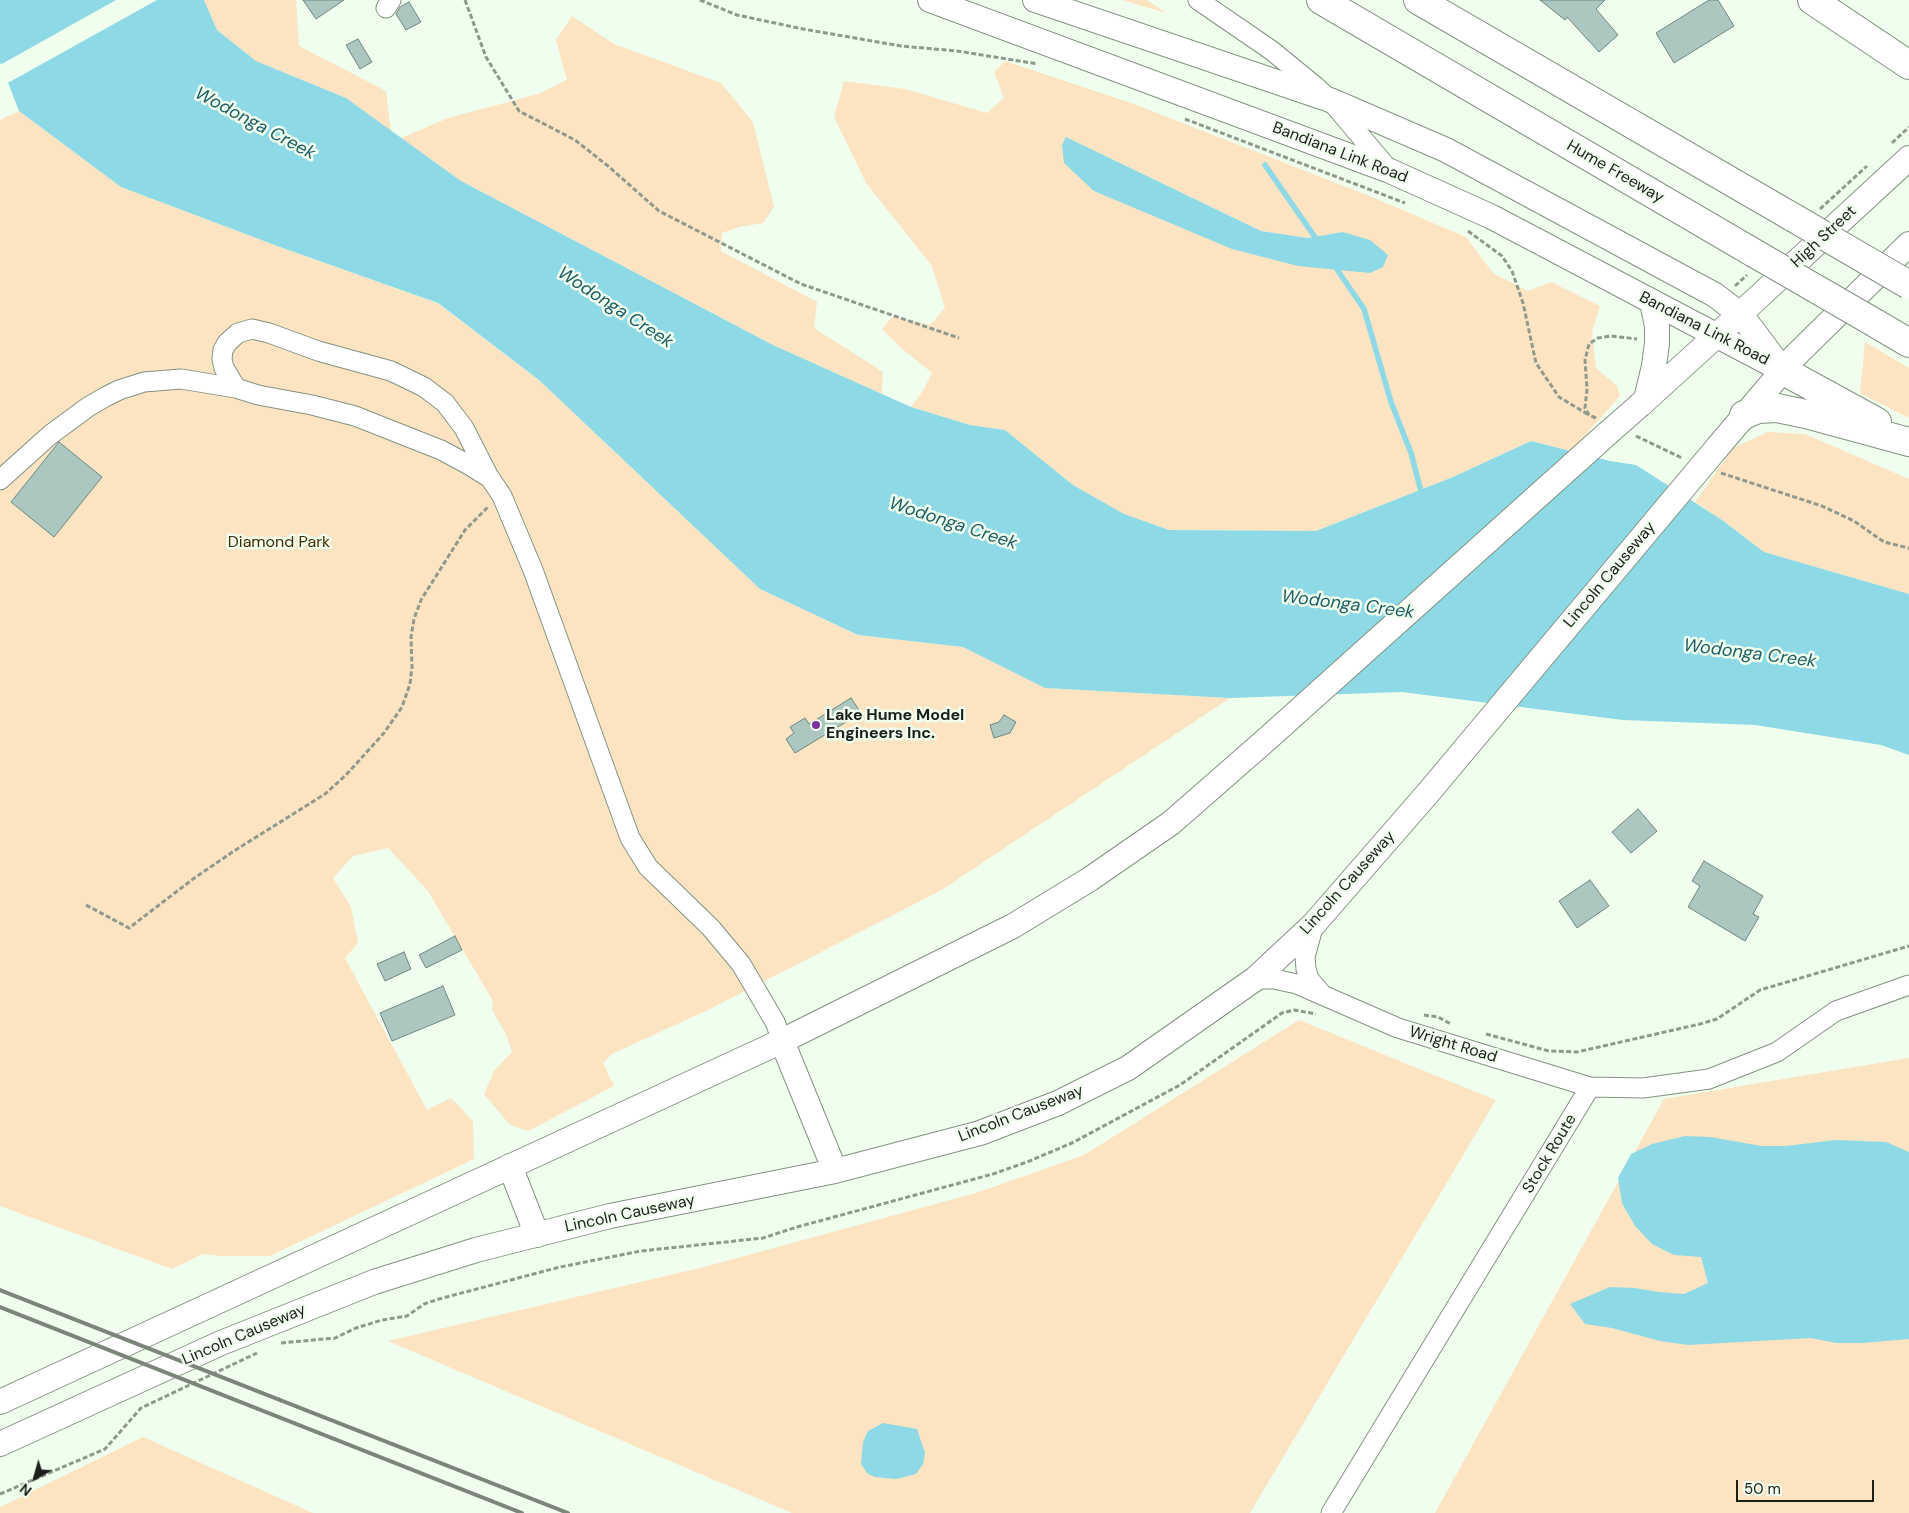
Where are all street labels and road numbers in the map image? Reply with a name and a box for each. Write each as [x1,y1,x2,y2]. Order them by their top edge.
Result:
street label: Bandiana Link Road [1270,118,1410,188]
street label: Hume Freeway [1563,136,1667,208]
street label: High Street [1787,202,1861,272]
street label: Bandiana Link Road [1636,288,1772,370]
street label: Lincoln Causeway [1560,518,1660,632]
street label: Lincoln Causeway [1297,827,1399,939]
street label: Wright Road [1407,1023,1499,1067]
street label: Lincoln Causeway [956,1081,1086,1147]
street label: Stock Route [1519,1111,1581,1197]
street label: Lincoln Causeway [563,1191,697,1237]
street label: Lincoln Causeway [179,1300,309,1370]

